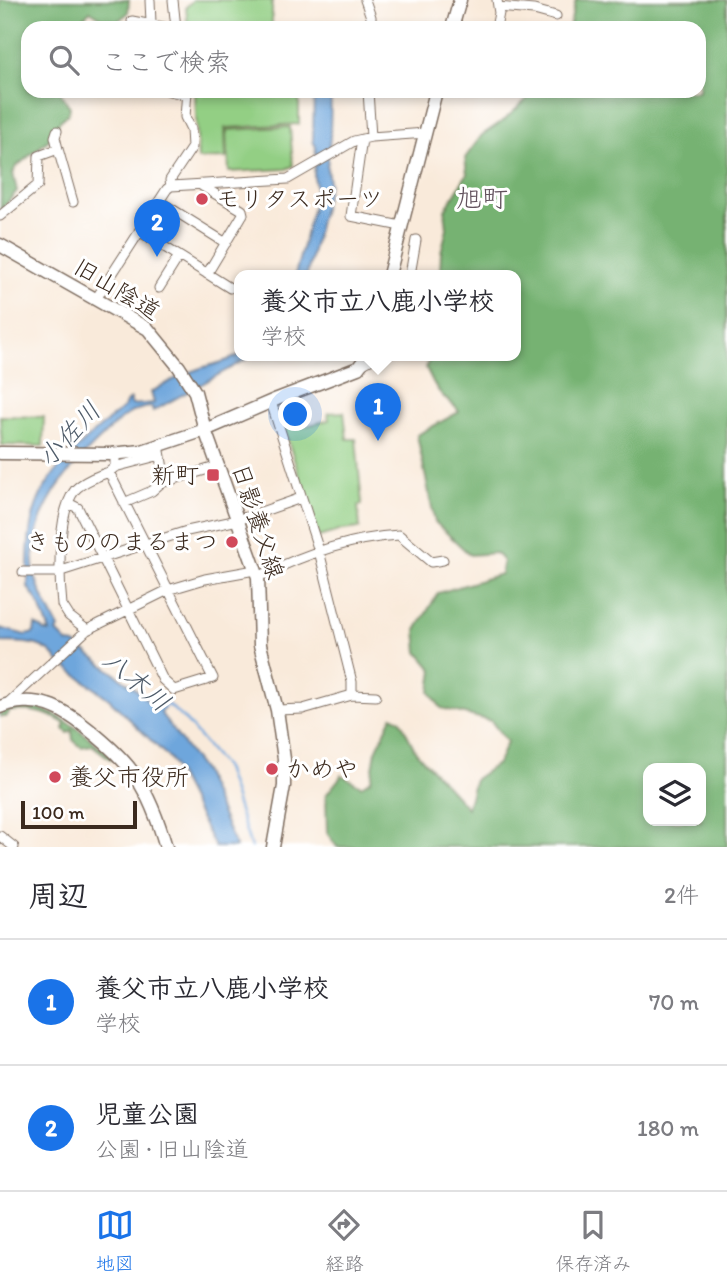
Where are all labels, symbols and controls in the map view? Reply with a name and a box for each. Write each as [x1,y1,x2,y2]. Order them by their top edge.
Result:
search box [21,21,706,98]
icon: search [45,41,83,79]
text: ここで検索 [101,46,231,78]
district label: 旭町 [456,182,508,214]
place label: モリタスポーツ [216,184,383,213]
marker: モリタスポーツ [194,191,210,207]
pin: 2 [134,199,180,257]
street label: 旧山陰道 [69,251,166,326]
popup [234,270,521,361]
text: 養父市立八鹿小学校 [260,285,495,317]
text: 学校 [260,322,306,350]
pin: 1 [355,383,401,441]
water label: 小佐川 [31,395,107,473]
your location [278,397,312,431]
street label: 日影養父線 [226,459,291,582]
place label: 新町 [151,460,199,489]
marker: 新町 [205,467,221,483]
place label: きもののまるまつ [26,527,218,556]
marker: きもののまるまつ [224,534,240,550]
water label: 八木川 [97,644,177,718]
place label: かめや [286,754,358,783]
marker: かめや [264,761,280,777]
place label: 養父市役所 [69,762,189,791]
map controls [643,763,706,826]
button: layers [643,763,706,826]
marker: 養父市役所 [47,769,63,785]
scale bar [21,798,136,830]
text: 100 m [32,801,84,824]
text: 周辺 [28,877,88,914]
text: 2件 [664,881,699,909]
text: 養父市立八鹿小学校 [95,972,329,1004]
text: 1 [46,988,56,1016]
text: 70 m [649,988,699,1016]
text: 学校 [95,1009,141,1037]
text: 児童公園 [95,1098,199,1130]
text: 2 [45,1114,57,1142]
text: 180 m [637,1114,699,1142]
text: 公園 · 旧山陰道 [95,1135,249,1163]
tab: 地図 [96,1206,134,1275]
tab: 経路 [325,1206,363,1275]
tab: 保存済み [555,1206,631,1275]

